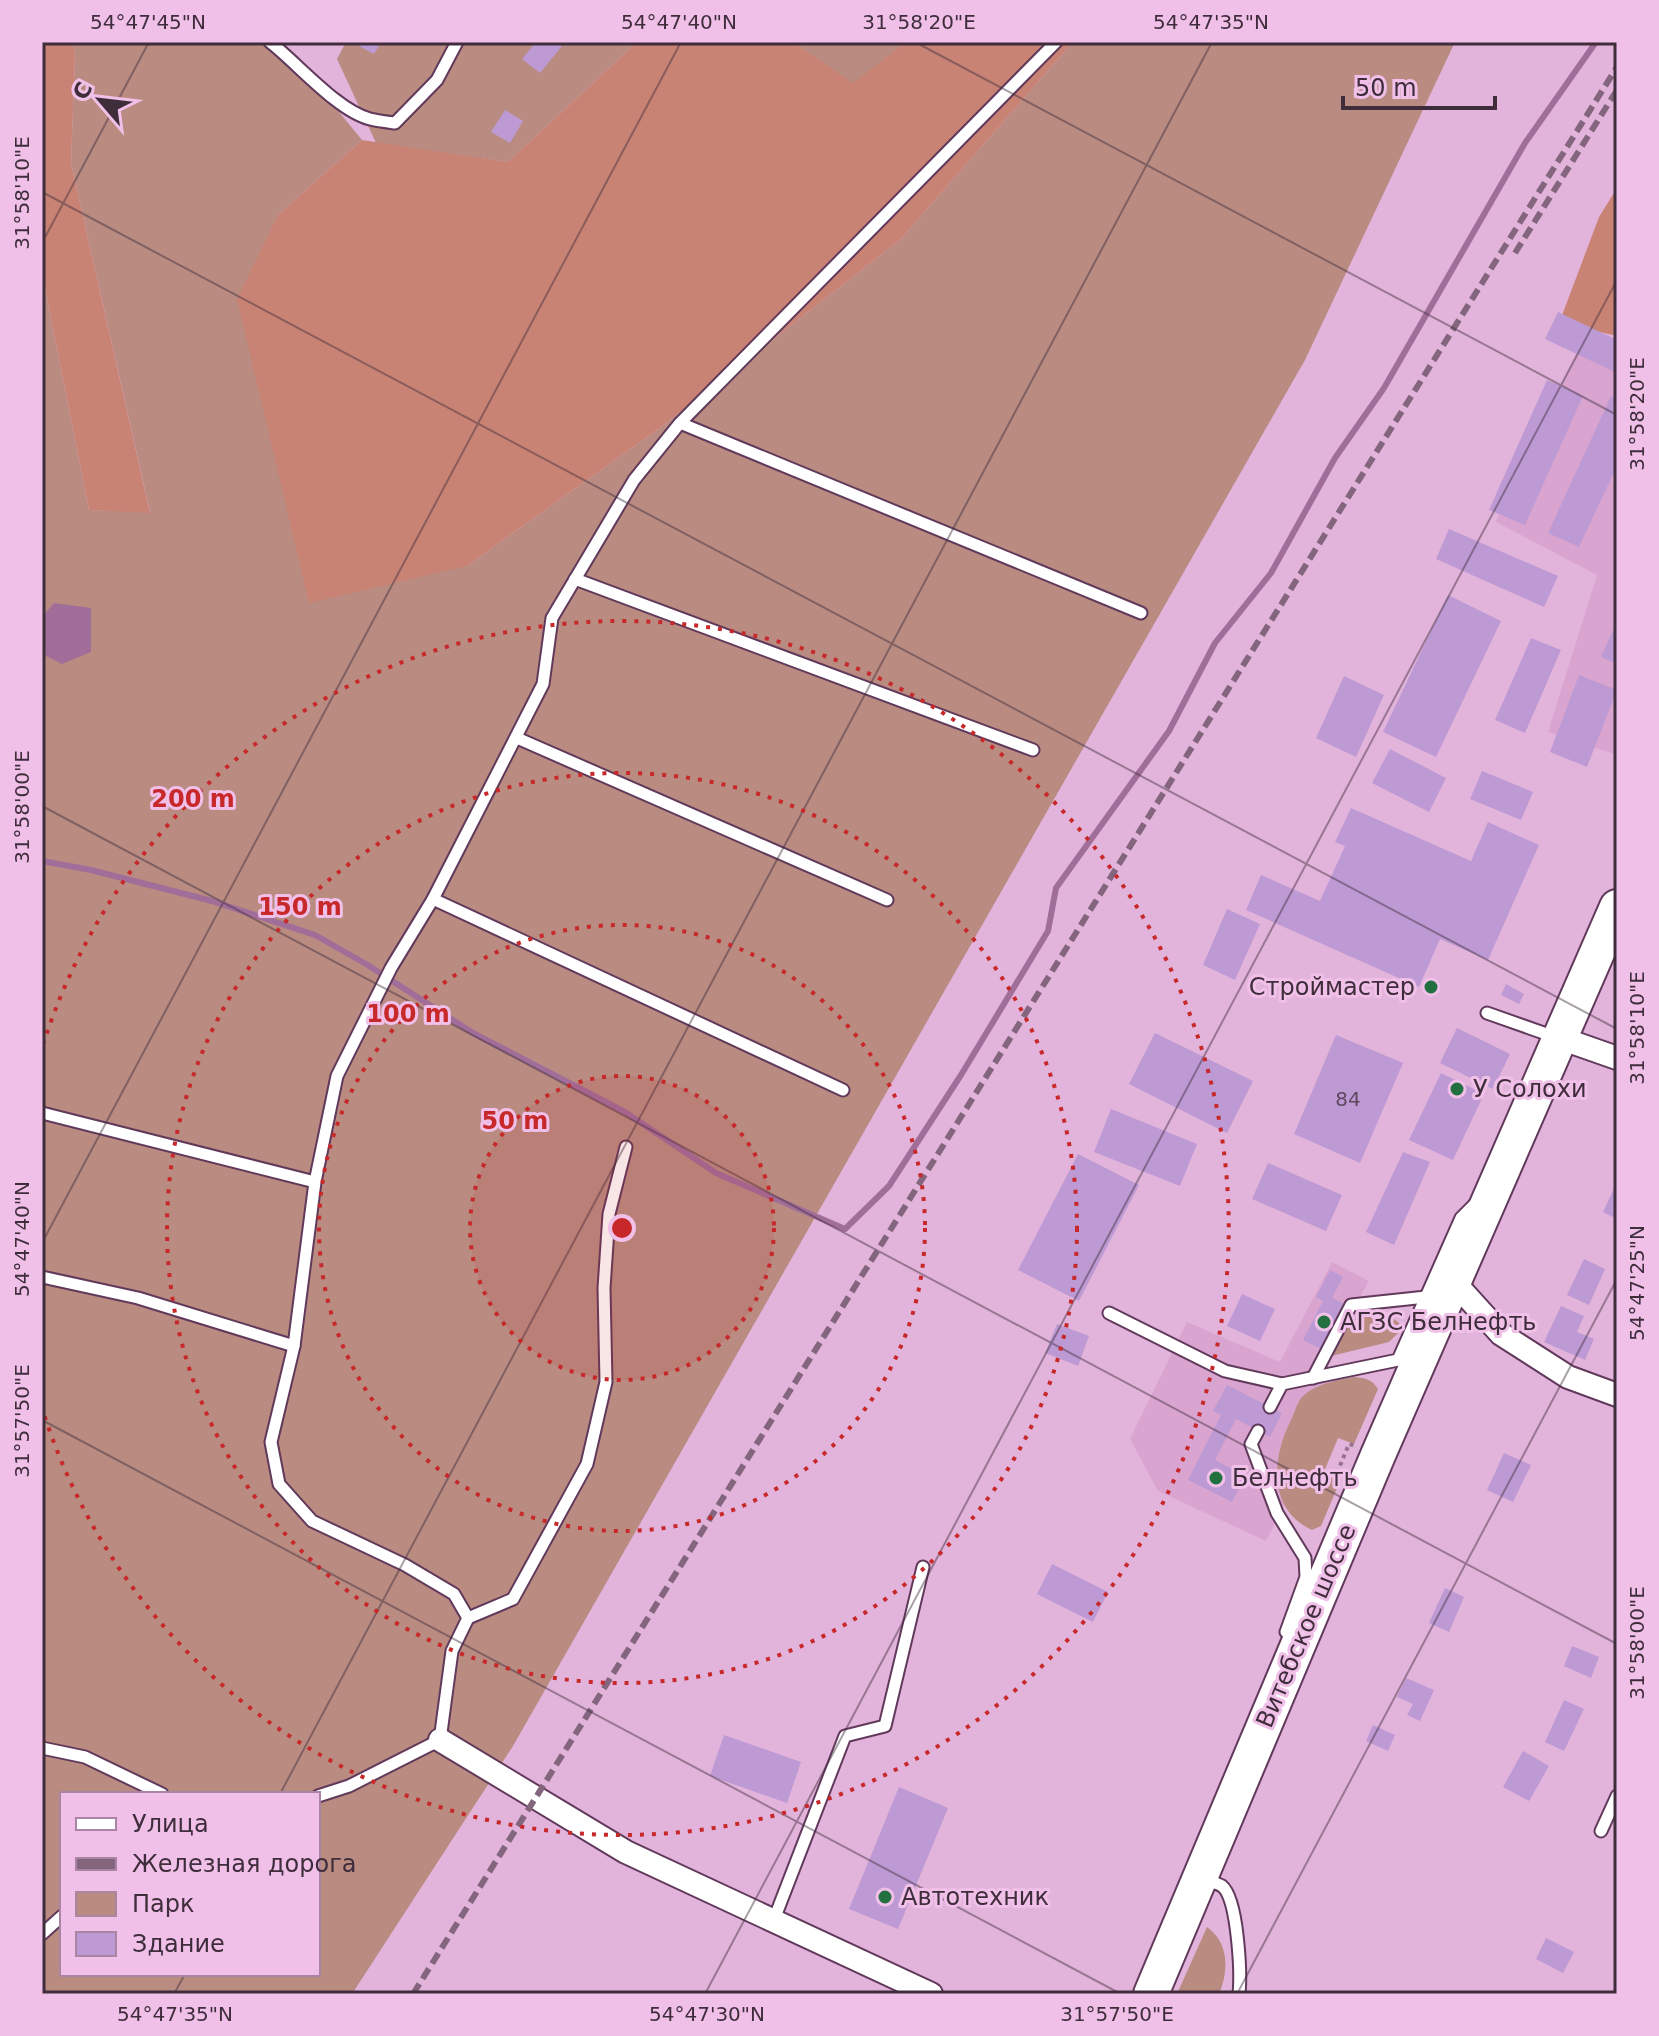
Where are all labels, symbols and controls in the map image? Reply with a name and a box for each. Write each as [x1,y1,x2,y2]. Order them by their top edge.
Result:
text: 54°47'45"N [90,10,206,34]
text: 54°47'40"N [621,10,737,34]
text: 31°58'20"E [862,10,976,34]
text: 54°47'35"N [1153,10,1269,34]
north arrow [60,60,140,140]
scale bar [1343,60,1495,110]
text: 50 m [1355,74,1417,102]
text: С [68,78,98,104]
text: 31°58'10"E [10,136,34,250]
text: 31°58'20"E [1625,357,1649,471]
text: 31°58'00"E [10,750,34,864]
text: 200 m [151,785,235,813]
text: 150 m [258,893,342,921]
text: 31°58'10"E [1625,971,1649,1085]
place label: Строймастер [1249,973,1415,1001]
marker: Строймастер [1422,978,1440,996]
text: 100 m [366,1000,450,1028]
place label: У Солохи [1473,1075,1587,1103]
marker: У Солохи [1448,1080,1466,1098]
house number: 84 [1335,1087,1361,1111]
text: 50 m [482,1107,548,1135]
text: 54°47'40"N [10,1181,34,1297]
centre of rings [608,1214,636,1242]
text: 54°47'25"N [1625,1225,1649,1341]
place label: АГЗС Белнефть [1340,1308,1537,1336]
marker: АГЗС Белнефть [1315,1313,1333,1331]
text: 31°57'50"E [10,1364,34,1478]
place label: Белнефть [1232,1464,1358,1492]
marker: Белнефть [1207,1469,1225,1487]
street label: Витебское шоссе [1250,1520,1362,1732]
text: 31°58'00"E [1625,1586,1649,1700]
legend [60,1792,320,1976]
text: Улица [132,1810,209,1838]
text: Железная дорога [132,1850,356,1878]
place label: Автотехник [901,1883,1049,1911]
marker: Автотехник [876,1888,894,1906]
text: Парк [132,1890,194,1918]
text: Здание [132,1930,225,1958]
text: 54°47'35"N [117,2002,233,2026]
text: 54°47'30"N [649,2002,765,2026]
text: 31°57'50"E [1060,2002,1174,2026]

